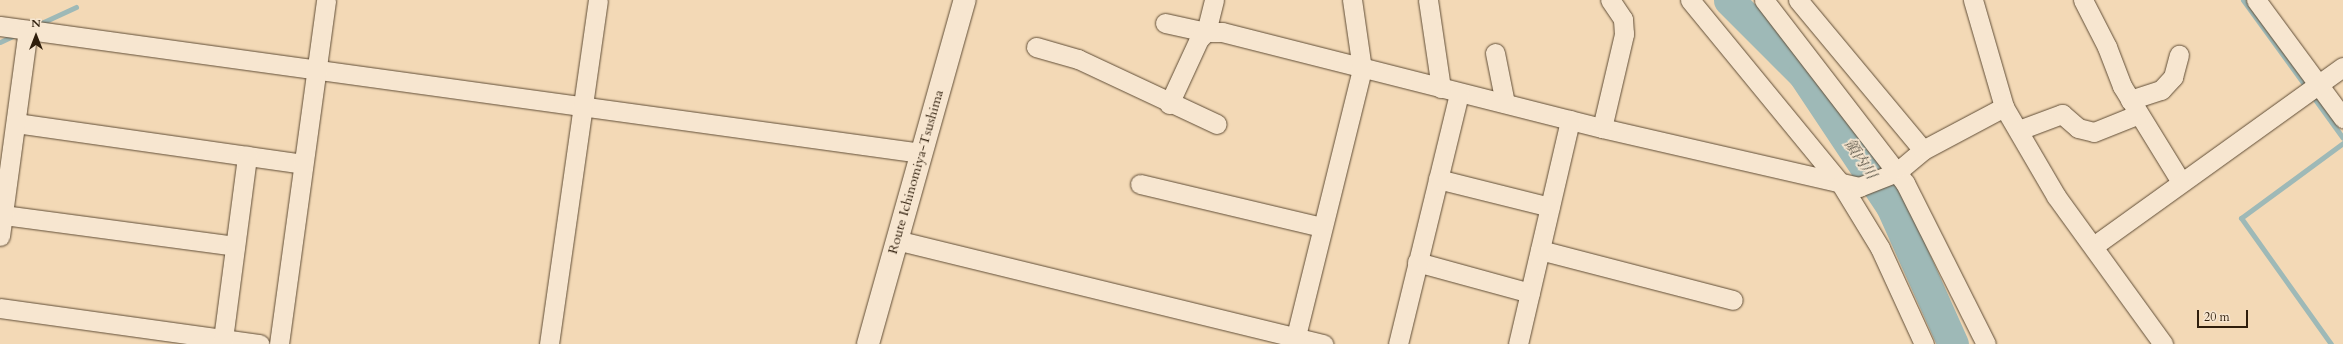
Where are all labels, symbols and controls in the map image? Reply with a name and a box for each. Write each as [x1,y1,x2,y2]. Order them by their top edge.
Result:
north arrow [16,16,56,56]
text: N [31,16,41,31]
street label: Route Ichinomiya-Tsushima [884,88,948,256]
water label: 領内川 [1840,135,1880,183]
scale bar [2199,302,2250,328]
text: 20 m [2204,309,2230,325]

